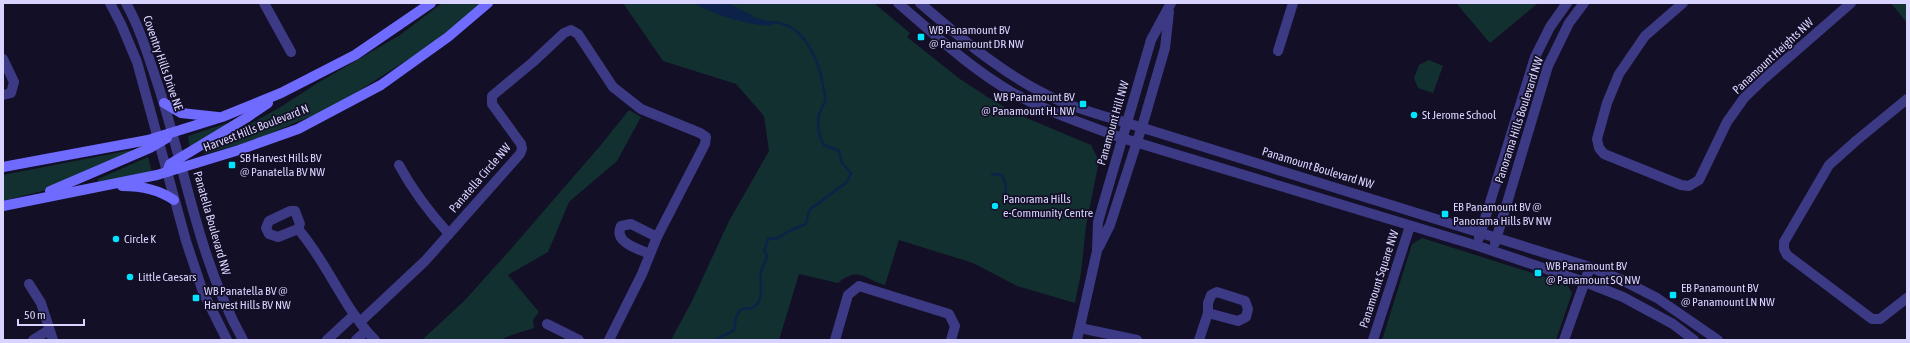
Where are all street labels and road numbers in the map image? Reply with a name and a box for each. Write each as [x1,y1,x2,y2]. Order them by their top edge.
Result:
street label: Coventry Hills Drive NE [140,14,186,112]
street label: Panamount Heights NW [1730,15,1816,97]
street label: Panorama Hills Boulevard NW [1492,55,1546,185]
street label: Panamount Hill NW [1094,79,1132,167]
street label: Harvest Hills Boulevard N [201,101,311,155]
street label: Panatella Circle NW [446,140,514,215]
street label: Panamount Boulevard NW [1260,144,1376,192]
street label: Panatella Boulevard NW [190,169,234,277]
street label: Panamount Square NW [1357,228,1402,330]

